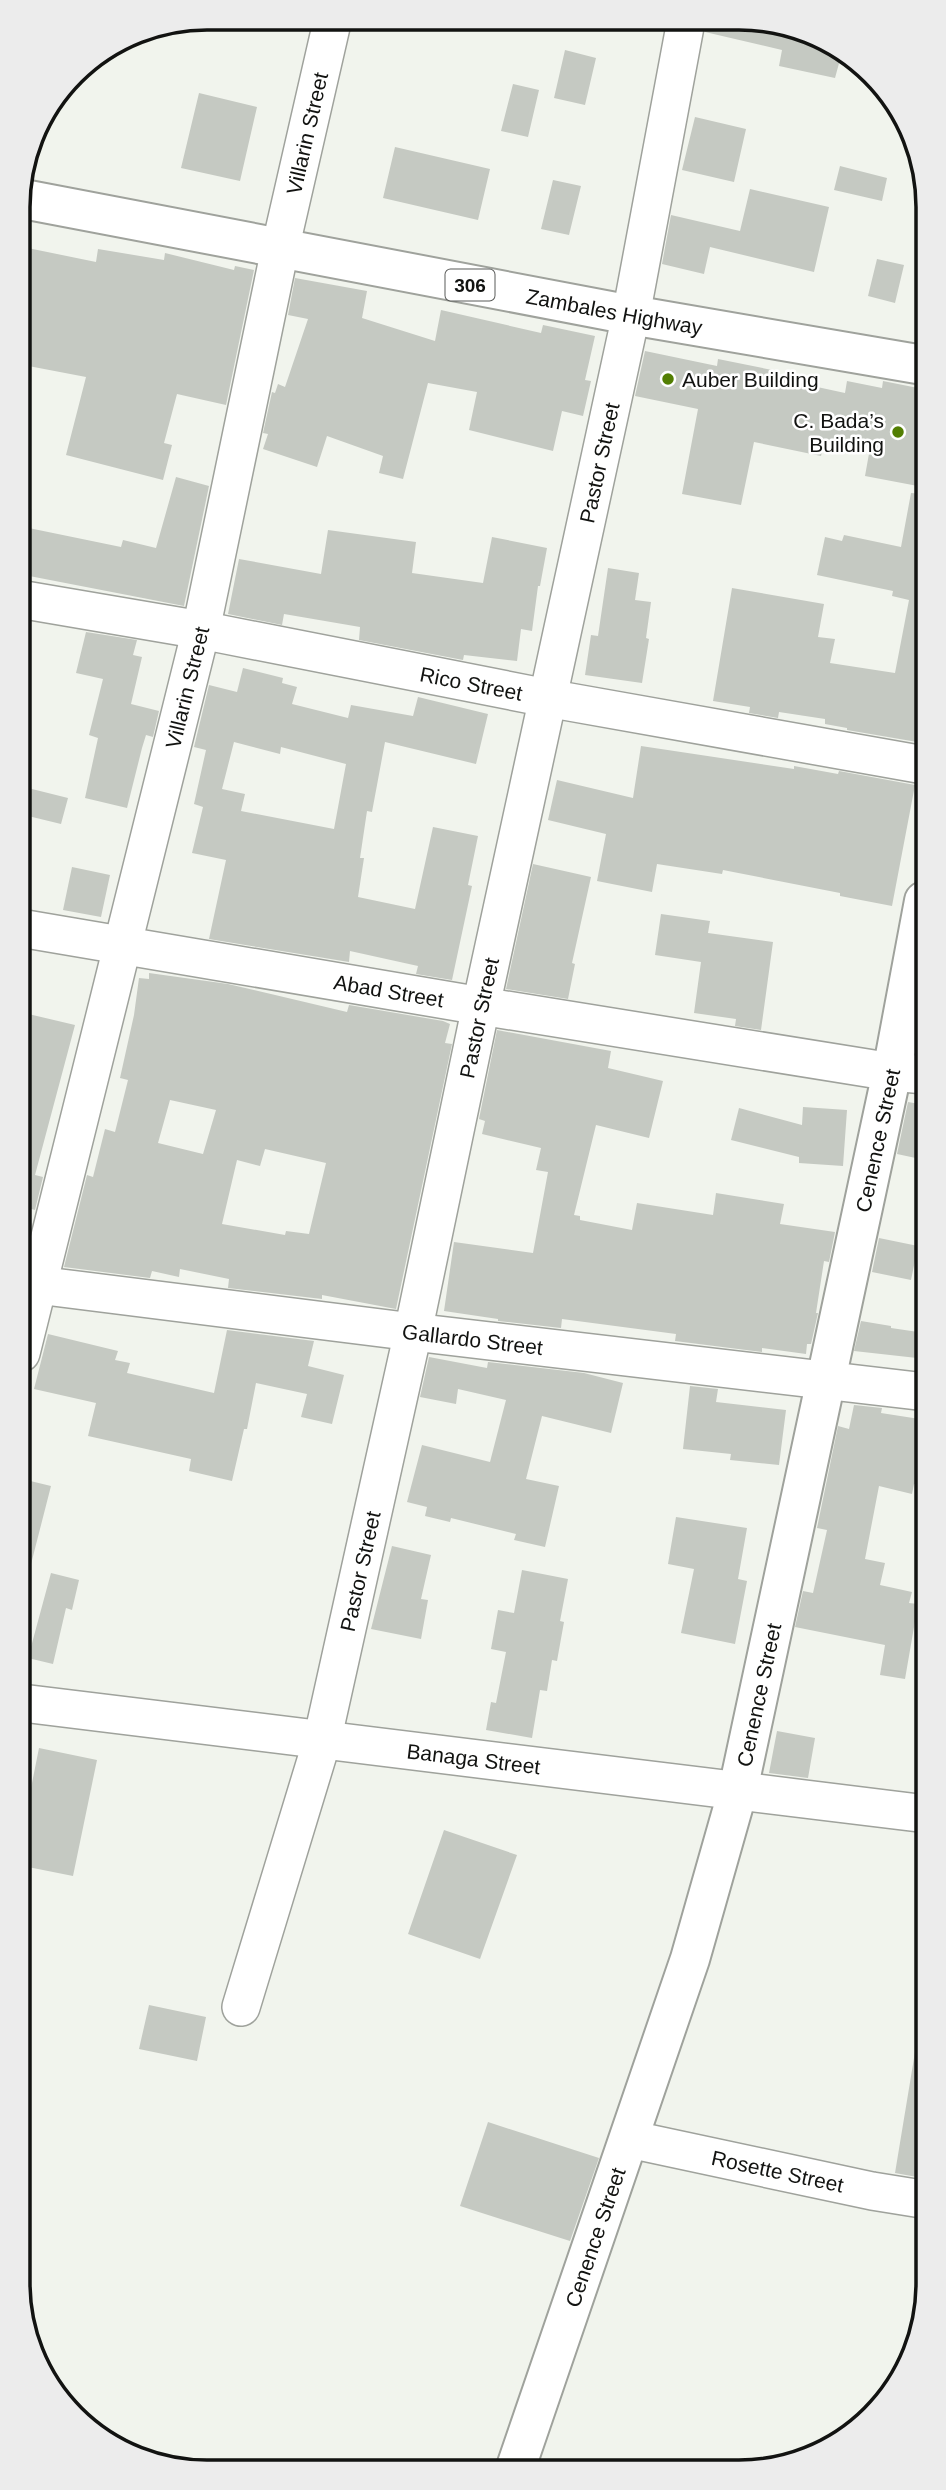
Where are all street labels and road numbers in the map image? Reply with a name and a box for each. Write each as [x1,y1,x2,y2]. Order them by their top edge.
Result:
street label: Villarin Street [281,70,332,196]
road number: 306 [446,270,494,300]
street label: Zambales Highway [524,284,705,339]
street label: Pastor Street [575,400,623,525]
street label: Villarin Street [161,624,213,751]
street label: Rico Street [418,662,525,704]
street label: Pastor Street [455,955,503,1080]
street label: Abad Street [332,970,446,1011]
street label: Cenence Street [851,1067,904,1214]
street label: Gallardo Street [401,1319,544,1359]
street label: Pastor Street [335,1509,384,1634]
street label: Cenence Street [732,1621,785,1769]
street label: Banaga Street [406,1739,542,1778]
street label: Rosette Street [710,2146,846,2196]
street label: Cenence Street [560,2164,629,2310]

